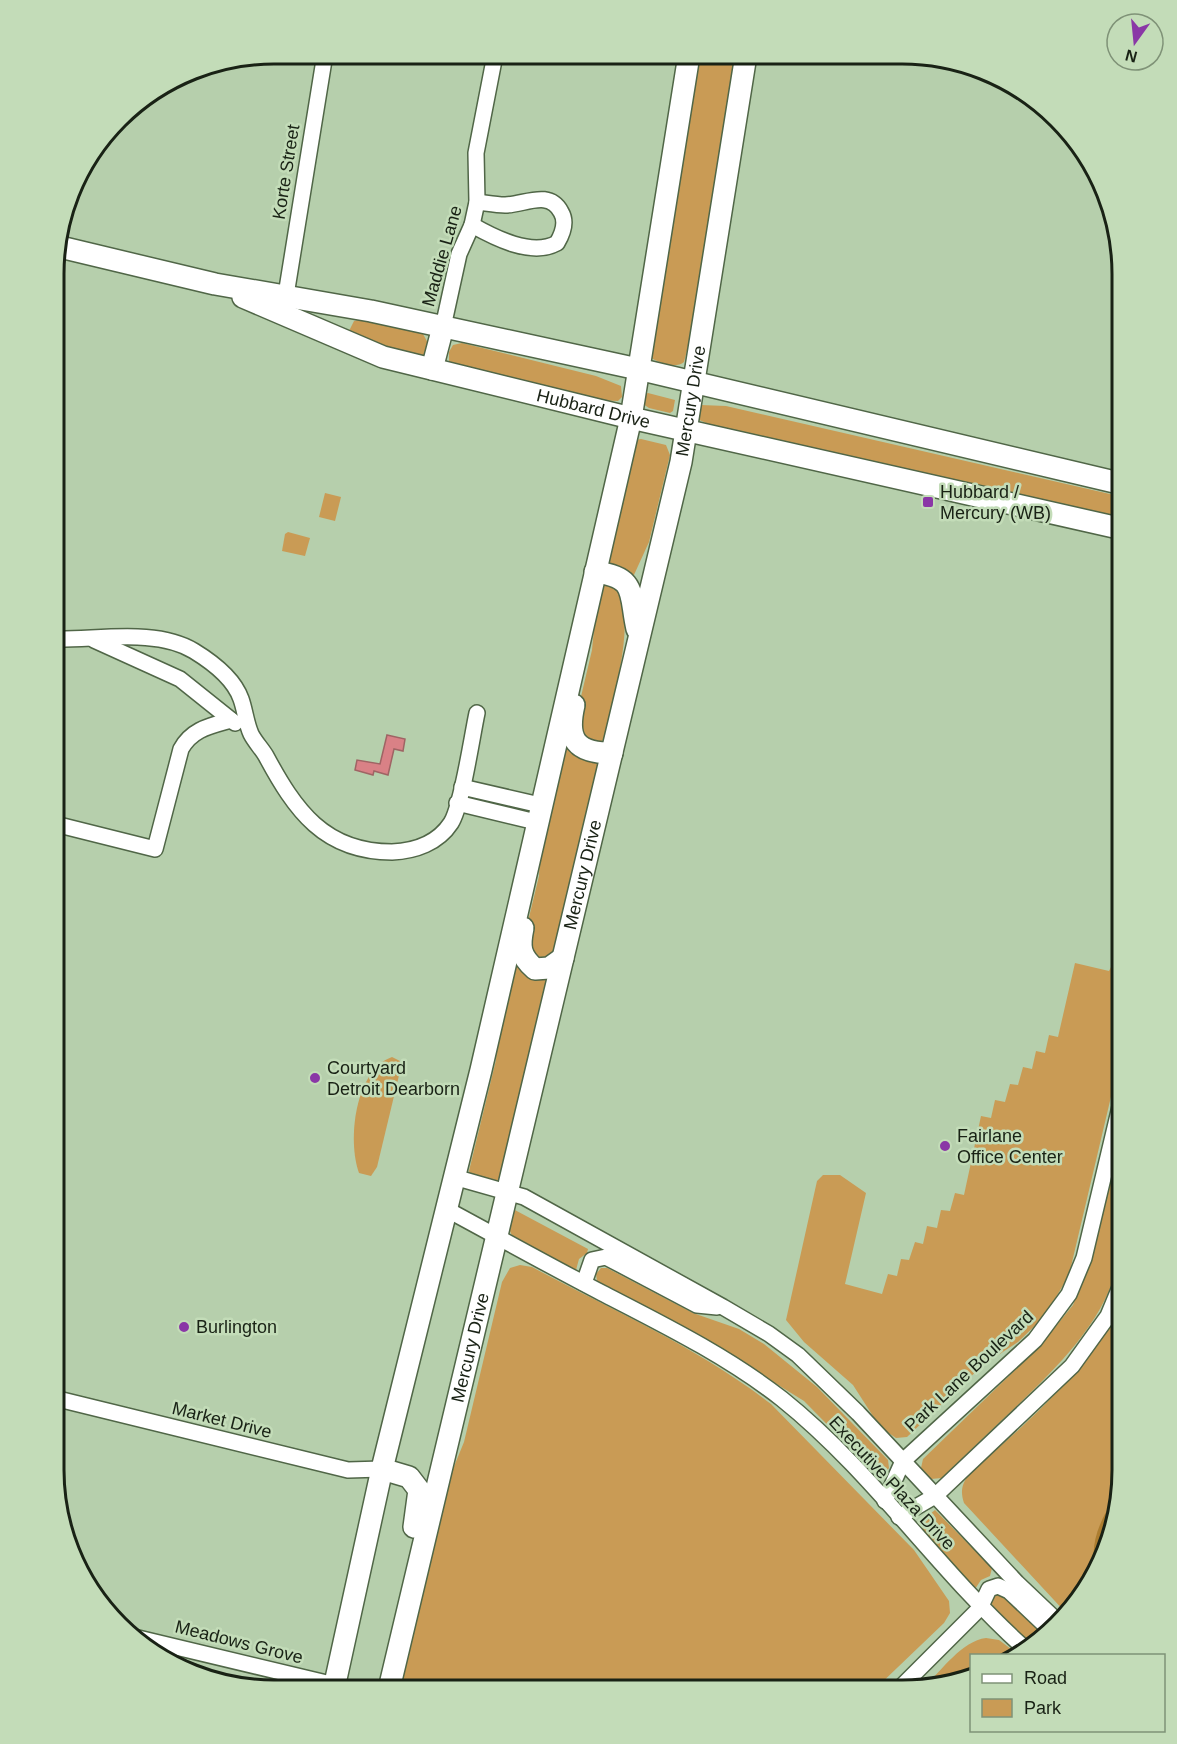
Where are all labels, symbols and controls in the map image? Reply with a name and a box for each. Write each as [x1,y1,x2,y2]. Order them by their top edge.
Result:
north arrow [1105,12,1165,72]
text: N [1123,46,1139,66]
street label: Korte Street [269,123,303,221]
street label: Maddie Lane [418,203,466,309]
street label: Mercury Drive [672,344,709,458]
street label: Hubbard Drive [535,385,652,432]
place label: Hubbard / Mercury (WB) [940,482,1051,523]
marker: Hubbard / Mercury (WB) [921,495,935,509]
street label: Mercury Drive [560,818,605,932]
place label: Courtyard Detroit Dearborn [327,1058,460,1099]
marker: Courtyard Detroit Dearborn [308,1071,322,1085]
place label: Fairlane Office Center [957,1126,1063,1167]
marker: Fairlane Office Center [938,1139,952,1153]
street label: Mercury Drive [448,1291,493,1404]
street label: Park Lane Boulevard [901,1306,1037,1436]
place label: Burlington [196,1317,277,1337]
marker: Burlington [177,1320,191,1334]
street label: Market Drive [170,1398,274,1442]
street label: Executive Plaza Drive [825,1412,959,1554]
street label: Meadows Grove [173,1616,305,1668]
legend [970,1654,1165,1732]
text: Road [1024,1668,1067,1688]
text: Park [1024,1698,1062,1718]

